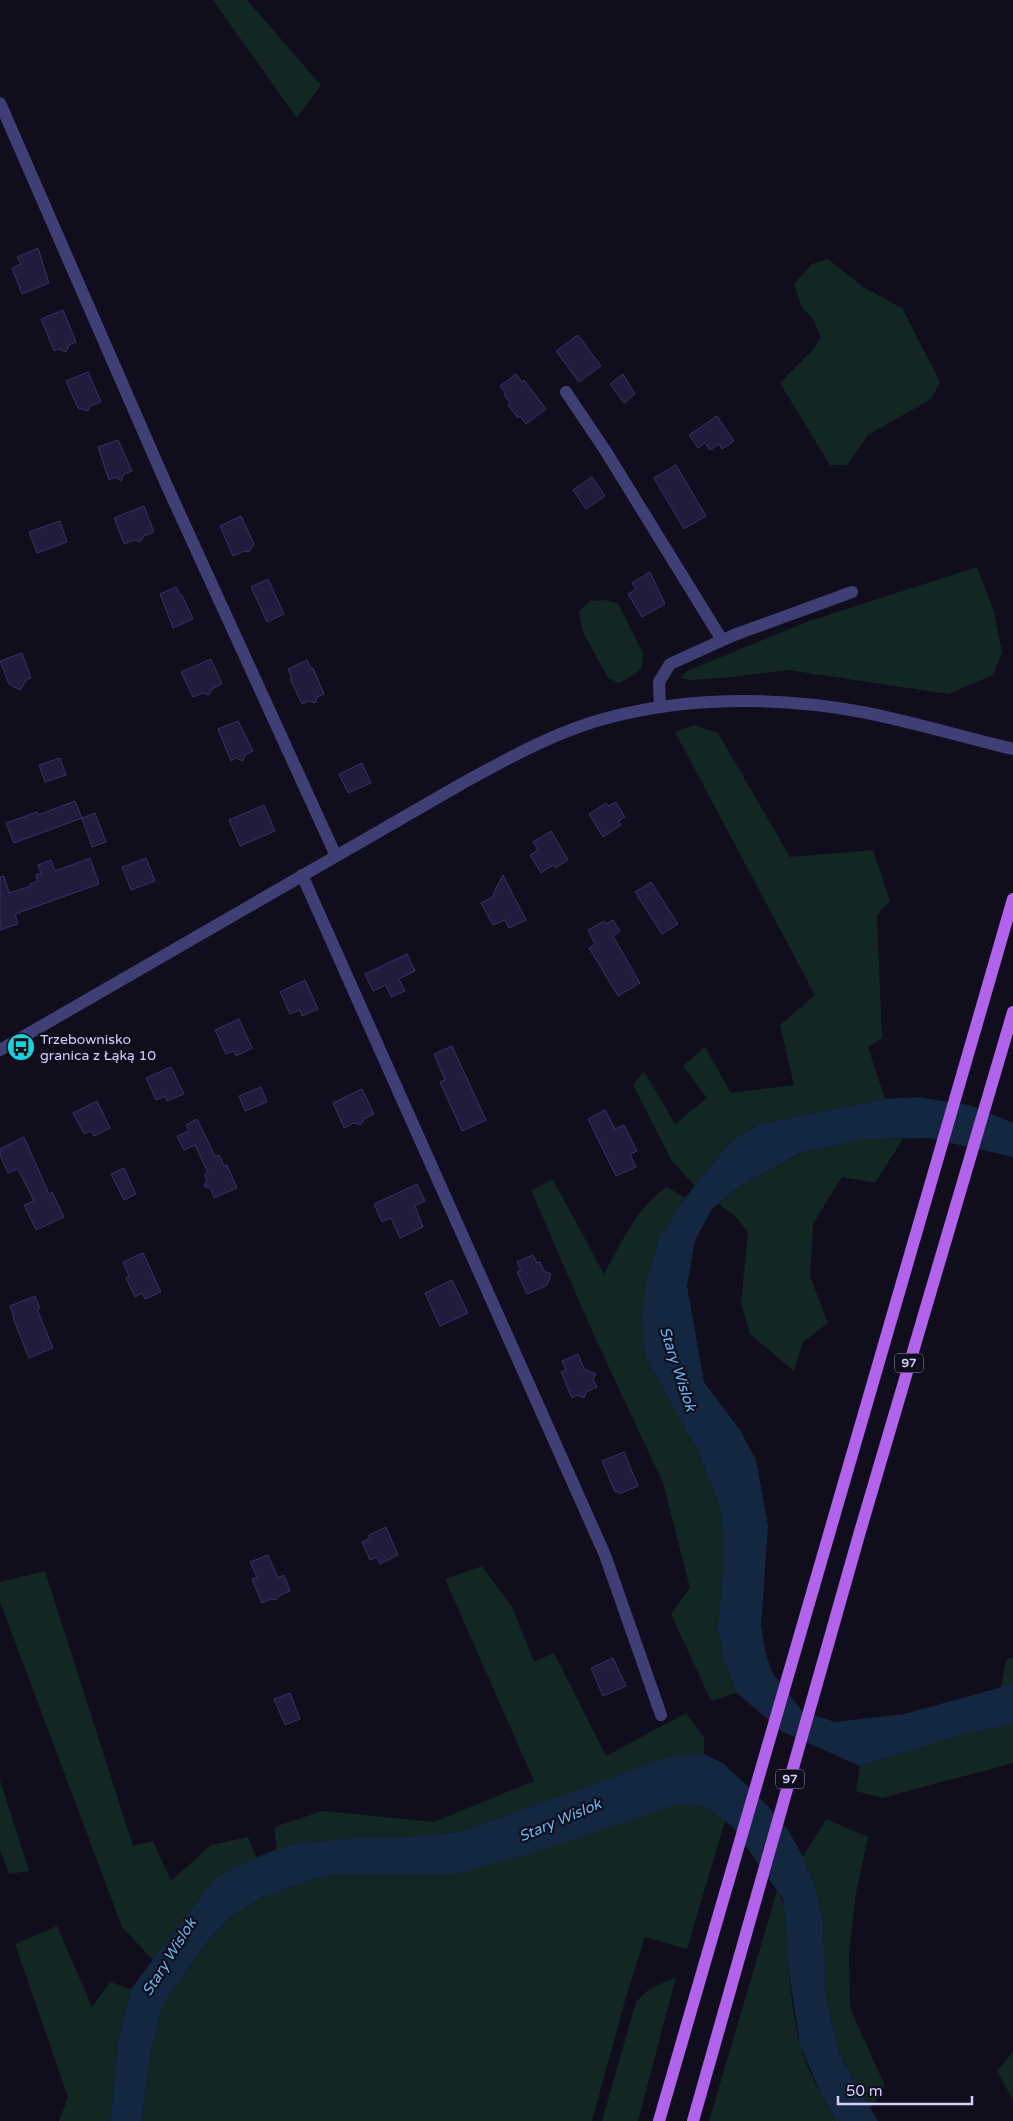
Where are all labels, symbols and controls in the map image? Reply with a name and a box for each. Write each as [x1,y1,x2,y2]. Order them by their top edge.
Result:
place label: Trzebownisko granica z Łąką 10 [40,1031,156,1064]
bus stop icon: Trzebownisko granica z Łąką 10 [6,1032,36,1062]
water label: Stary Wislok [656,1324,701,1415]
road number: 97 [895,1354,923,1372]
road number: 97 [776,1770,804,1788]
water label: Stary Wislok [516,1794,606,1845]
water label: Stary Wislok [138,1913,201,1999]
scale bar [838,2074,972,2106]
text: 50 m [846,2082,883,2100]

